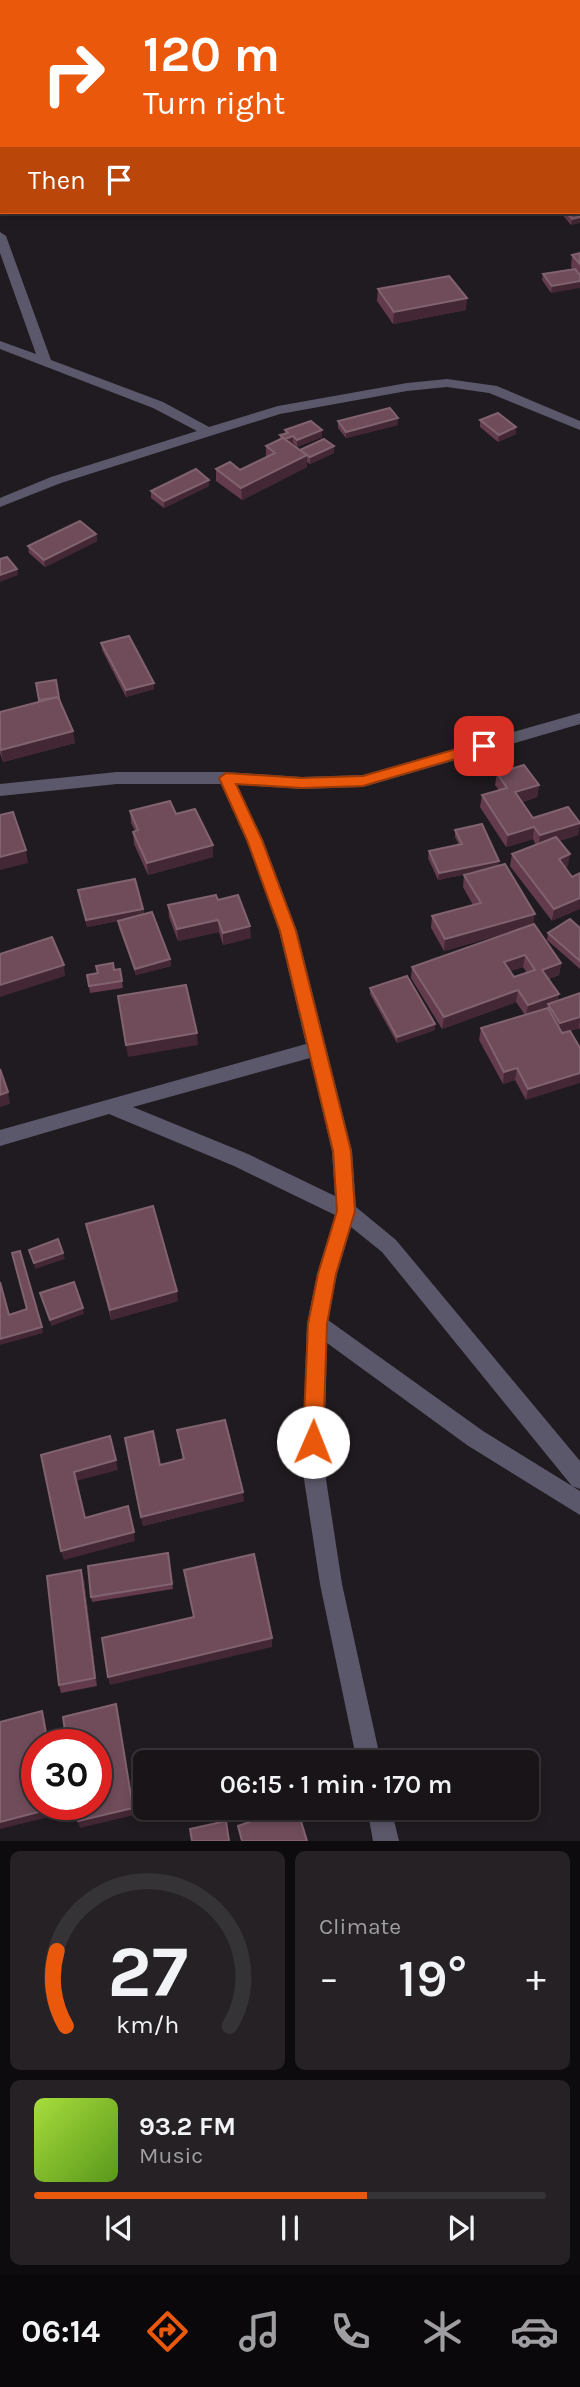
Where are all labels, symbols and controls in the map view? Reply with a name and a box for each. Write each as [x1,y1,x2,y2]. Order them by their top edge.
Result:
text: 120 m [143,26,280,83]
icon: right [28,28,119,119]
text: Turn right [143,85,285,122]
icon: arrive [100,161,138,199]
text: Then [28,165,86,196]
pin [454,716,514,776]
icon: arrive [465,727,503,765]
position arrow [276,1405,350,1479]
speed limit sign: 30 [21,1729,112,1820]
text: 06:15 · 1 min · 170 m [220,1769,452,1800]
text: Climate [319,1913,401,1940]
text: 27 [107,1930,188,2015]
text: 19° [398,1948,467,2009]
text: − [319,1956,339,2001]
text: + [526,1956,546,2001]
text: km/h [116,2010,179,2039]
text: 93.2 FM [139,2111,236,2142]
text: Music [139,2142,203,2169]
icon: previous [100,2209,138,2247]
icon: pause [271,2209,309,2247]
icon: next [442,2209,480,2247]
icon: directions [143,2307,192,2356]
icon: music [235,2307,284,2356]
icon: phone [326,2307,375,2356]
icon: climate [418,2307,467,2356]
icon: car [510,2307,559,2356]
text: 06:14 [21,2313,100,2350]

